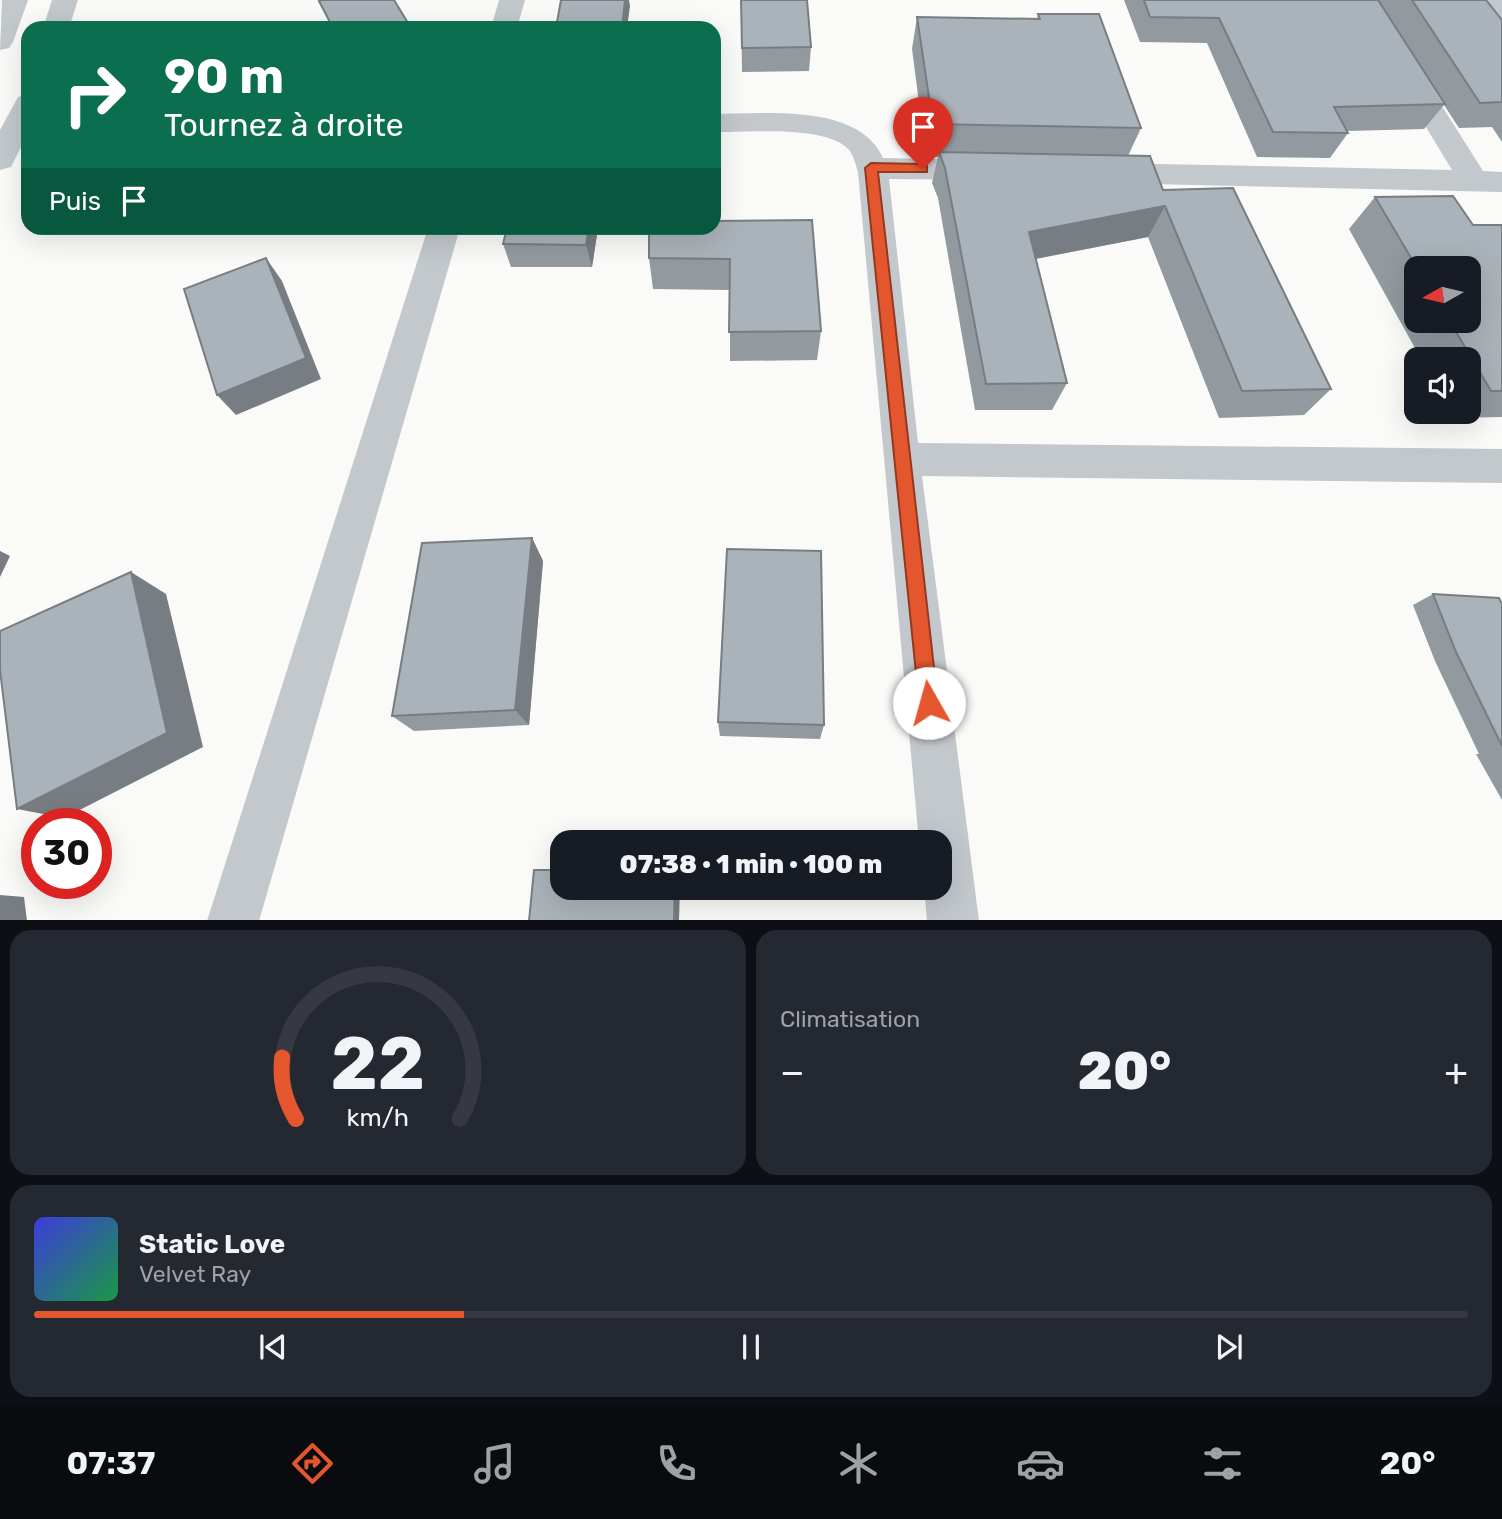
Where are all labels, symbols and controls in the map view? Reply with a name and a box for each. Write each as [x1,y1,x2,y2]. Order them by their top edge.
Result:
text: 90 m [164,47,284,105]
icon: right [49,49,140,140]
pin [893,97,953,169]
text: Tournez à droite [164,106,404,144]
icon: arrive [904,108,942,146]
icon: arrive [115,182,153,220]
text: Puis [49,186,101,217]
north arrow [1404,256,1480,332]
map controls [1404,256,1481,424]
button: sound [1404,347,1481,424]
position arrow [892,666,966,740]
speed limit sign: 30 [21,808,112,899]
text: 07:38 · 1 min · 100 m [620,849,882,880]
text: Climatisation [780,1005,920,1033]
text: 22 [331,1021,425,1107]
text: 20° [1078,1040,1171,1102]
text: − [780,1049,805,1095]
text: + [1444,1049,1468,1095]
text: km/h [347,1102,409,1131]
text: Static Love [139,1229,285,1260]
text: Velvet Ray [139,1260,251,1288]
icon: previous [254,1328,292,1366]
icon: pause [732,1328,770,1366]
icon: next [1210,1328,1248,1366]
icon: directions [288,1439,337,1488]
icon: music [470,1439,519,1488]
icon: phone [652,1439,701,1488]
icon: climate [834,1439,883,1488]
icon: car [1016,1439,1065,1488]
icon: filters [1198,1439,1247,1488]
text: 07:37 [66,1444,155,1482]
text: 20° [1380,1444,1436,1482]

